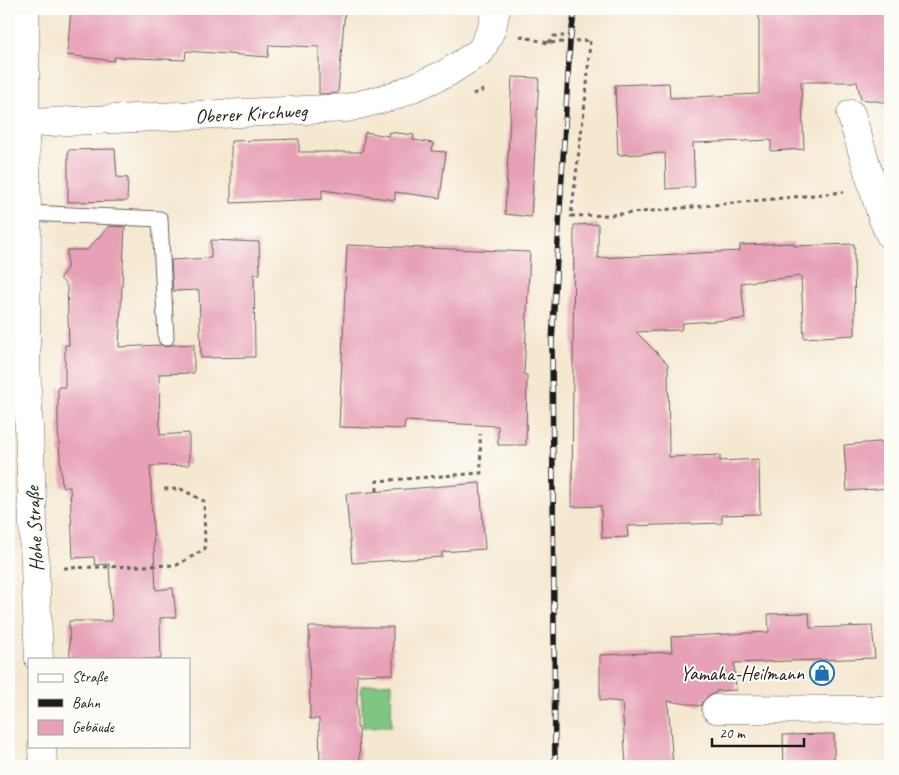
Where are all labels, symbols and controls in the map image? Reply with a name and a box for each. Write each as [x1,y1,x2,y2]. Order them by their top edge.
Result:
street label: Oberer Kirchweg [195,98,309,129]
street label: Hohe Straße [20,484,49,572]
legend [28,658,190,748]
shop icon: Yamaha-Heilmann [809,660,835,686]
place label: Yamaha-Heilmann [680,661,805,686]
text: Straße [72,668,108,687]
text: Bahn [72,694,100,713]
scale bar [712,715,804,747]
text: Gebäude [72,718,115,737]
text: 20 m [719,724,746,743]

